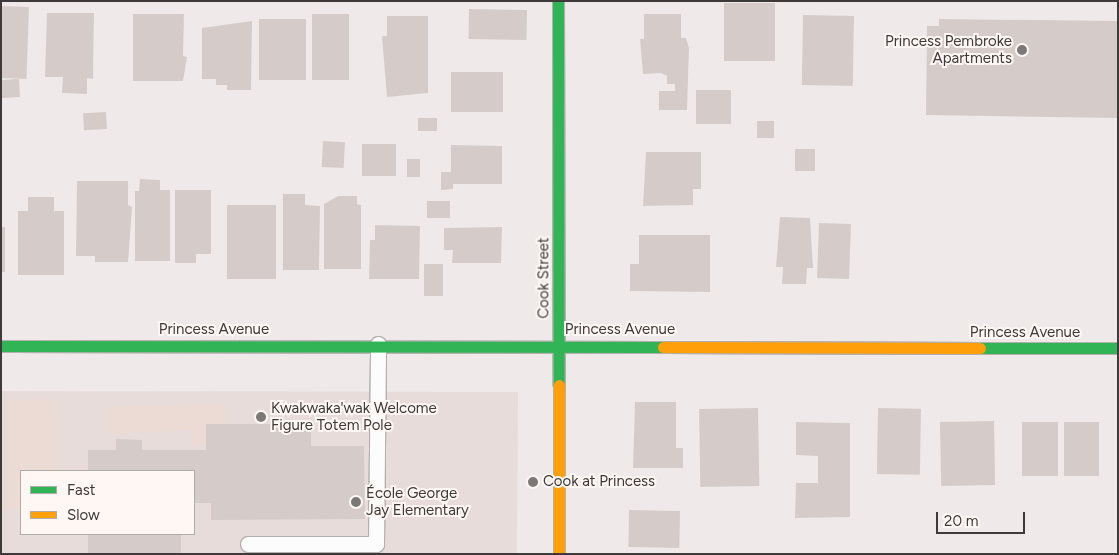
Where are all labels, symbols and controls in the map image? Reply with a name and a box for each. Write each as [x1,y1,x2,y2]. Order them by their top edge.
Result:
place label: Princess Pembroke Apartments [885,32,1012,67]
marker: Princess Pembroke Apartments [1016,44,1028,56]
street label: Cook Street [535,237,553,319]
street label: Princess Avenue [159,321,269,339]
street label: Princess Avenue [565,321,675,339]
street label: Princess Avenue [970,324,1080,342]
place label: Kwakwaka'wak Welcome Figure Totem Pole [271,399,437,434]
marker: Kwakwaka'wak Welcome Figure Totem Pole [255,411,267,423]
legend [20,470,195,535]
place label: Cook at Princess [543,473,655,491]
marker: Cook at Princess [527,476,539,488]
text: Fast [67,481,95,499]
place label: École George Jay Elementary [366,484,469,519]
marker: École George Jay Elementary [350,496,362,508]
scale bar [939,502,1028,534]
text: Slow [67,506,100,524]
text: 20 m [944,512,978,530]

